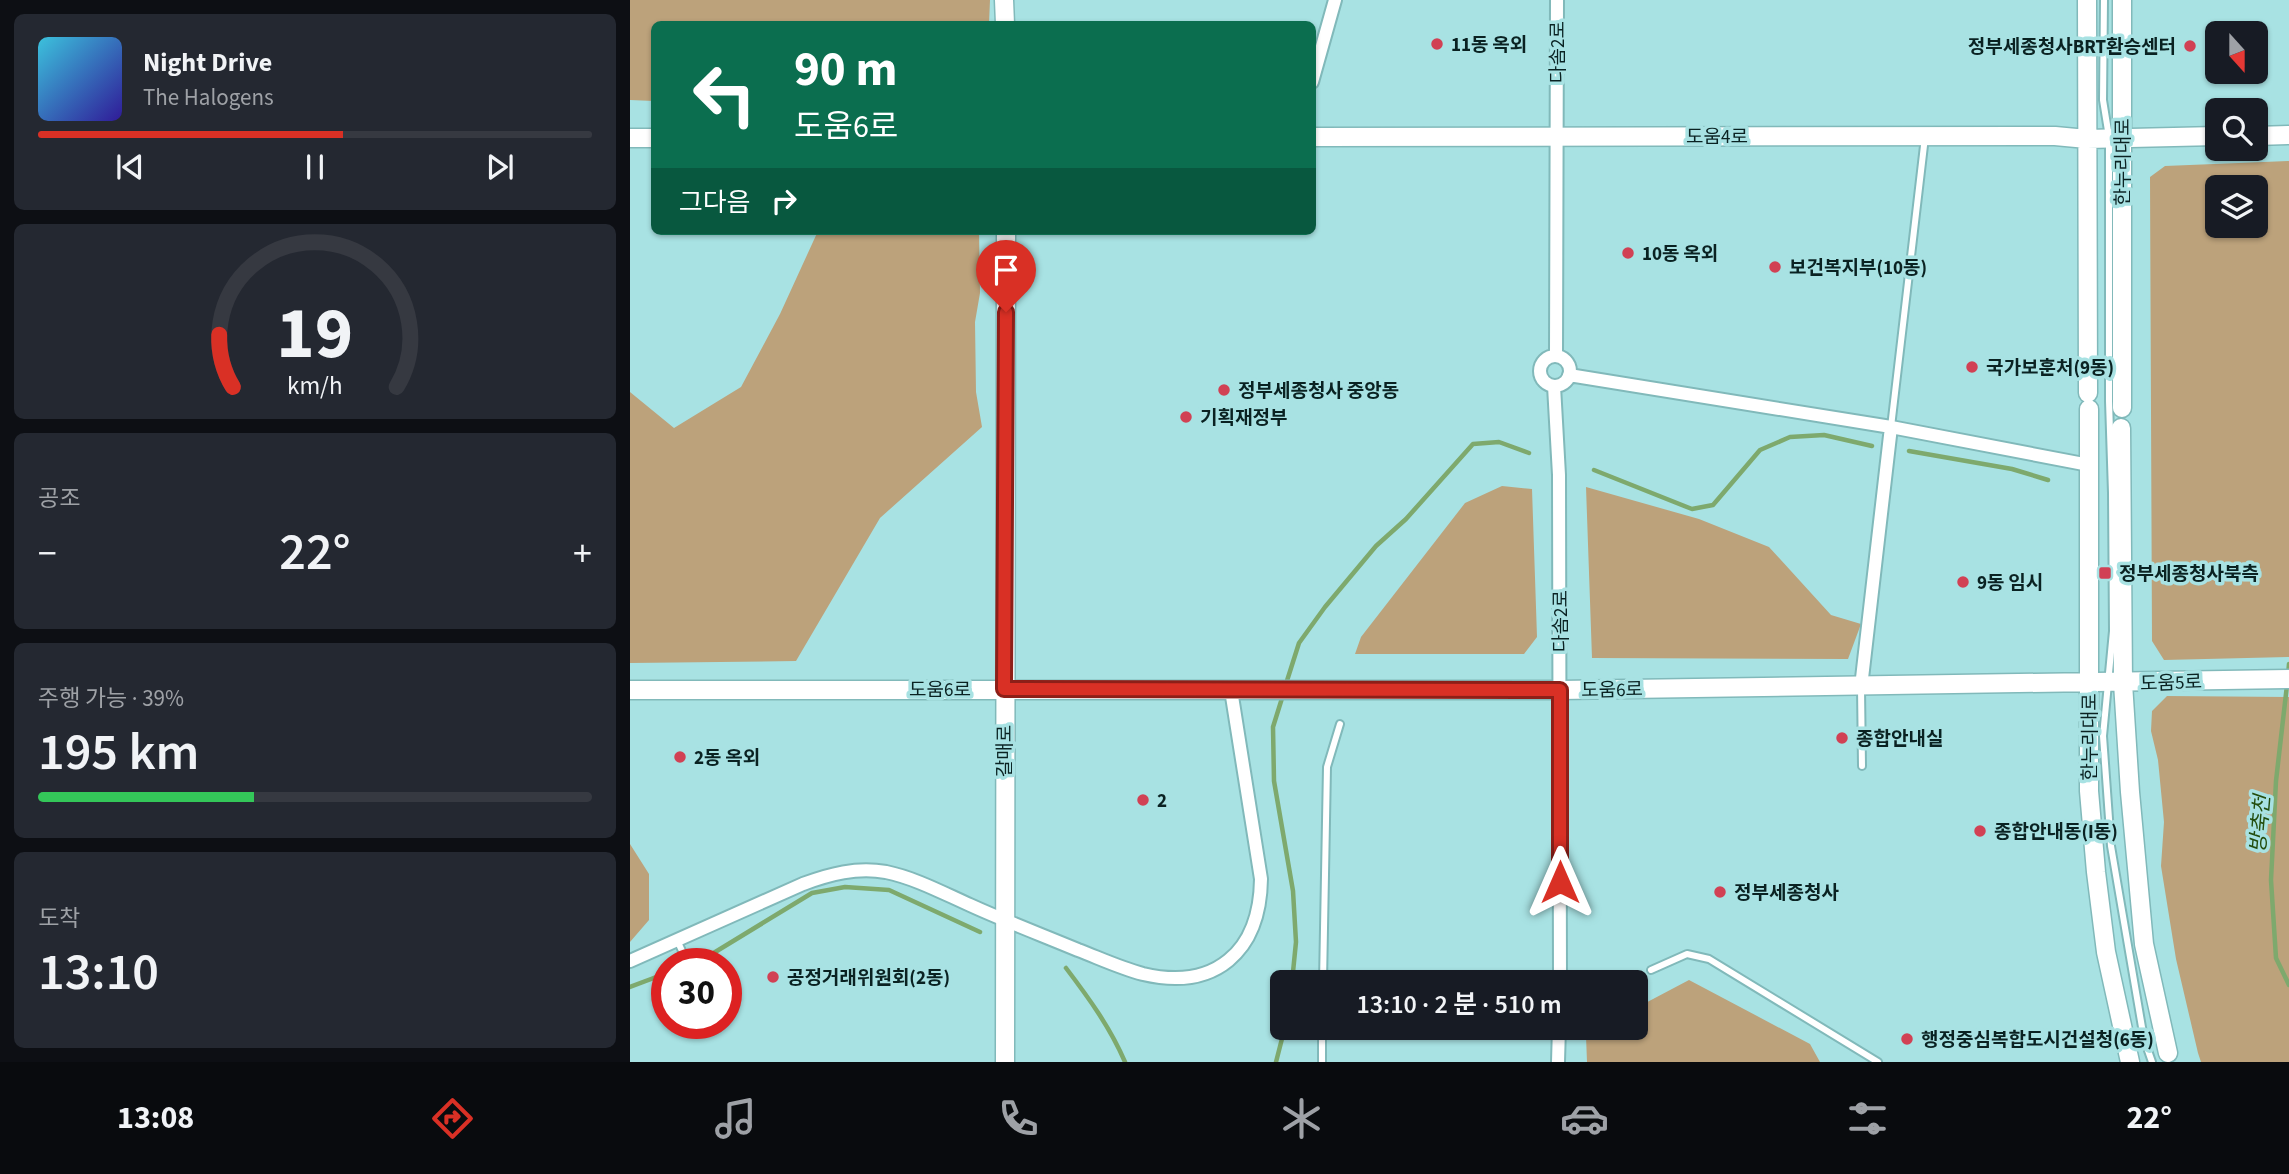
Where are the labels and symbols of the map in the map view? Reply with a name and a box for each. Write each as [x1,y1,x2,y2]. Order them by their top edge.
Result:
street label: 다솜2로 [1545,21,1572,83]
north arrow [2205,21,2268,84]
place label: 11동 옥외 [1451,32,1527,59]
place label: 정부세종청사BRT환승센터 [1968,34,2176,61]
marker: 11동 옥외 [1429,36,1445,52]
marker: 정부세종청사BRT환승센터 [2182,38,2198,54]
street label: 한누리대로 [2110,118,2137,206]
street label: 도움4로 [1686,124,1748,151]
pin [976,240,1036,312]
place label: 10동 옥외 [1642,241,1718,268]
marker: 10동 옥외 [1620,245,1636,261]
place label: 보건복지부(10동) [1789,255,1927,282]
marker: 보건복지부(10동) [1767,259,1783,275]
place label: 국가보훈처(9동) [1986,355,2114,382]
marker: 국가보훈처(9동) [1964,359,1980,375]
place label: 정부세종청사 중앙동 [1238,378,1399,405]
marker: 정부세종청사 중앙동 [1216,382,1232,398]
place label: 기획재정부 [1200,405,1287,432]
marker: 기획재정부 [1178,409,1194,425]
place label: 정부세종청사북측 [2119,561,2259,588]
marker: 정부세종청사북측 [2097,565,2113,581]
place label: 9동 임시 [1977,570,2043,597]
marker: 9동 임시 [1955,574,1971,590]
street label: 다솜2로 [1548,590,1575,652]
street label: 도움5로 [2140,669,2202,698]
street label: 도움6로 [1581,676,1643,705]
street label: 도움6로 [909,677,971,704]
street label: 한누리대로 [2077,693,2104,781]
street label: 갈매로 [992,725,1019,777]
place label: 종합안내실 [1856,726,1943,753]
marker: 종합안내실 [1834,730,1850,746]
place label: 2동 옥외 [694,745,760,772]
marker: 2동 옥외 [672,749,688,765]
place label: 2 [1157,788,1167,815]
water label: 방축천 [2243,791,2278,854]
marker: 2 [1135,792,1151,808]
place label: 종합안내동(I동) [1994,819,2118,846]
marker: 종합안내동(I동) [1972,823,1988,839]
position arrow [1523,845,1597,919]
place label: 정부세종청사 [1734,880,1839,907]
marker: 정부세종청사 [1712,884,1728,900]
speed limit sign: 30 [651,948,742,1039]
place label: 공정거래위원회(2동) [787,965,950,992]
marker: 공정거래위원회(2동) [765,969,781,985]
place label: 행정중심복합도시건설청(6동) [1921,1027,2154,1054]
marker: 행정중심복합도시건설청(6동) [1899,1031,1915,1047]

